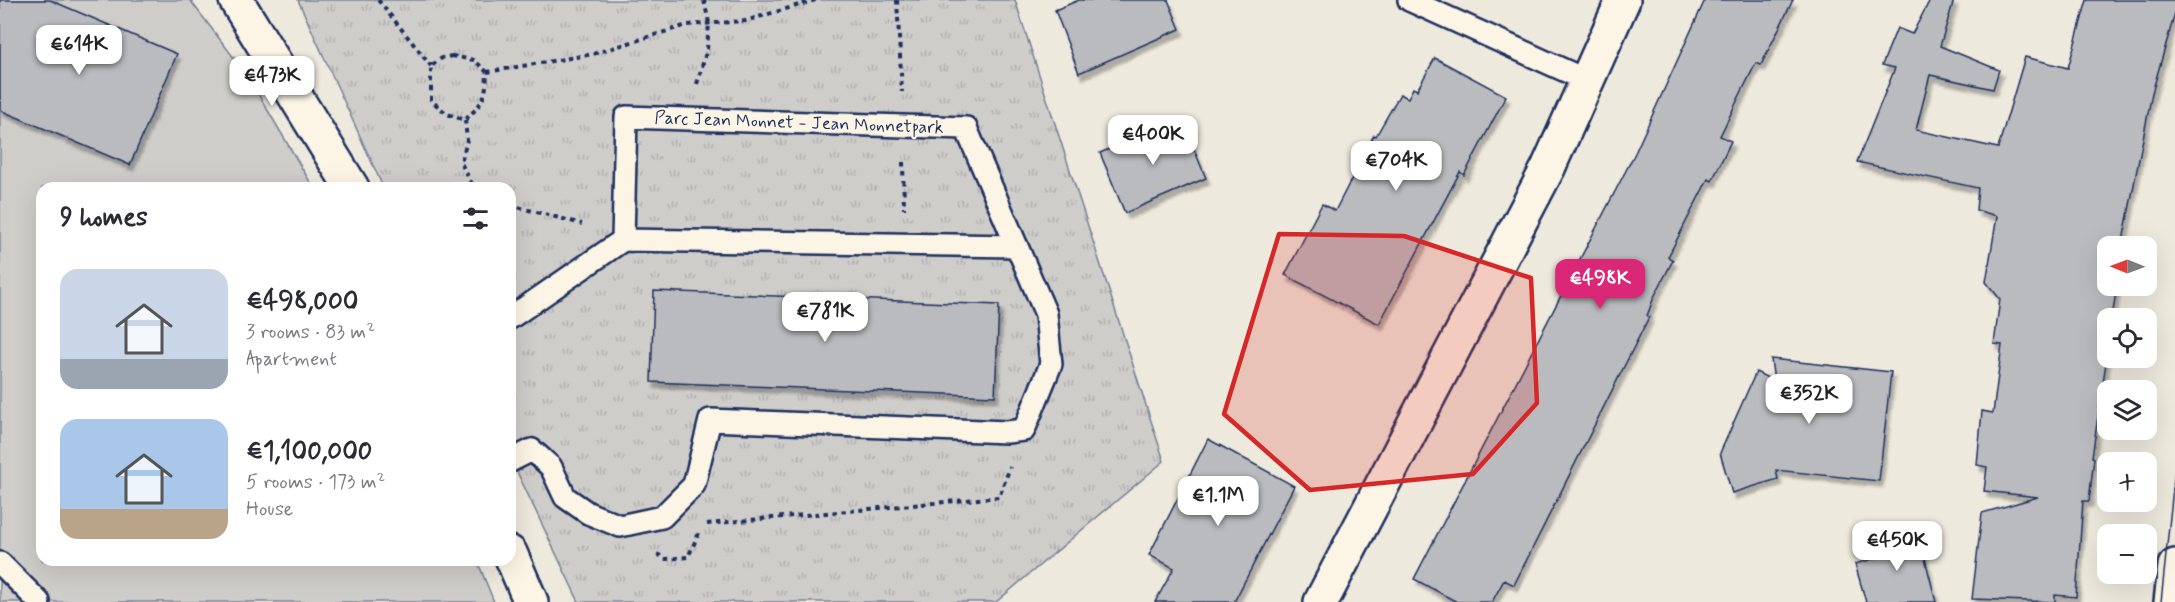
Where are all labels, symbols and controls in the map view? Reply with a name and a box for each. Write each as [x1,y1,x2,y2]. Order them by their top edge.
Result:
pin: €614K [37,25,121,76]
text: €614K [50,31,108,58]
pin: €473K [230,56,314,107]
text: €473K [243,62,301,89]
street label: Parc Jean Monnet - Jean Monnetpark [654,106,944,140]
pin: €400K [1111,115,1195,166]
text: €400K [1122,121,1184,148]
pin: €704K [1354,141,1438,192]
text: €704K [1365,147,1427,174]
text: 9 homes [60,201,148,235]
icon: filters [459,202,492,235]
north arrow [2097,236,2157,296]
map controls [2097,236,2157,584]
pin: €498K [1558,259,1642,310]
text: €498K [1569,265,1631,292]
text: €498,000 [246,285,358,319]
pin: €781K [783,292,867,343]
icon: home [108,293,180,365]
text: €781K [796,298,854,325]
button: locate [2097,308,2157,368]
text: 3 rooms · 83 m² [246,319,375,346]
text: Apartment [246,346,337,373]
pin: €352K [1767,374,1851,425]
text: €352K [1780,380,1838,407]
button: layers [2097,380,2157,440]
text: €1,100,000 [246,435,372,469]
icon: home [108,443,180,515]
button: + [2097,452,2157,512]
text: 5 rooms · 173 m² [246,469,385,496]
pin: €1.1M [1176,476,1260,527]
text: €1.1M [1192,482,1244,509]
text: House [246,496,293,523]
pin: €450K [1855,521,1939,572]
button: − [2097,524,2157,584]
text: €450K [1866,527,1928,554]

